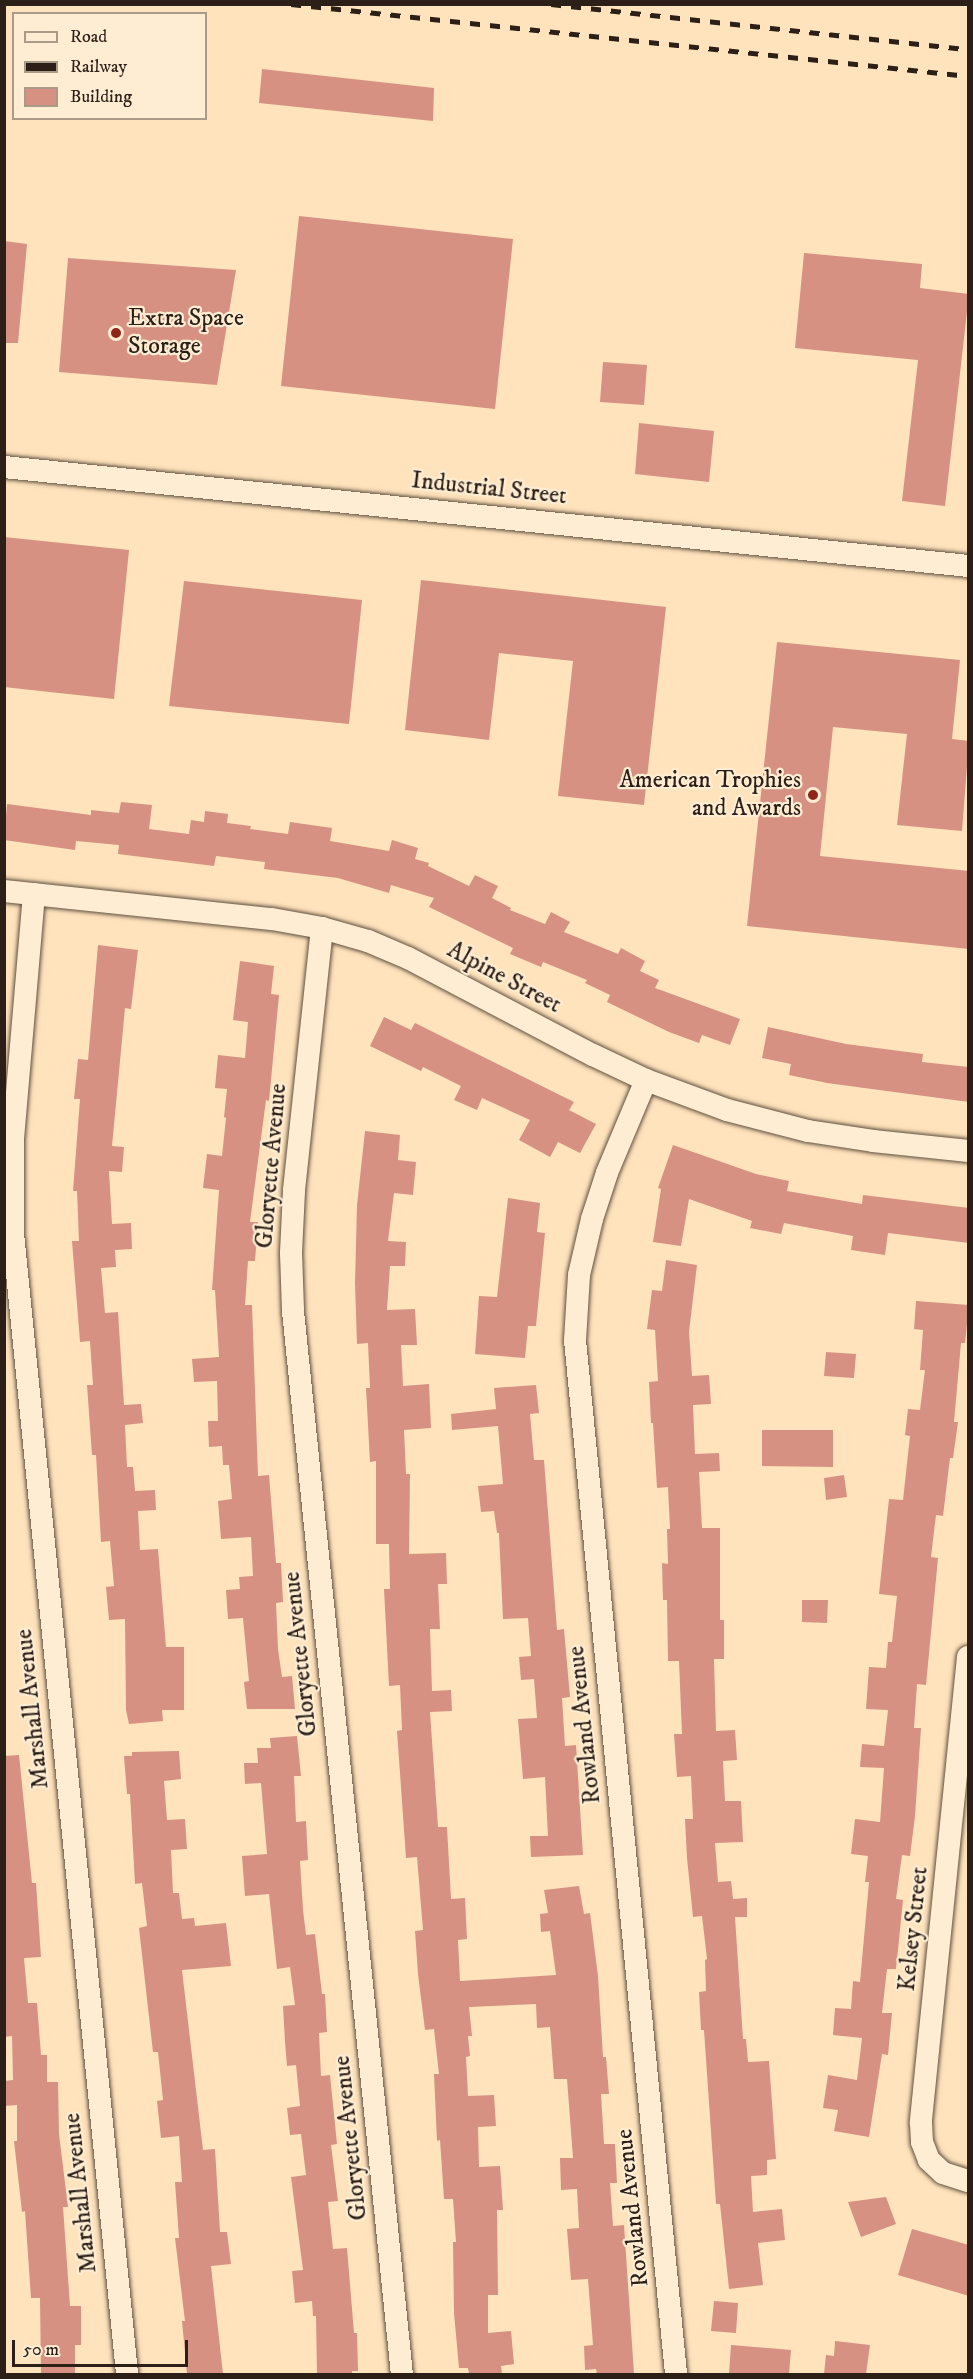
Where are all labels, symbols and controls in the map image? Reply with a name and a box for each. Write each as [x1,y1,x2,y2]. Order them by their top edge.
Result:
legend [12,12,207,120]
text: Road [70,26,107,48]
text: Railway [70,56,127,78]
text: Building [70,86,132,108]
place label: Extra Space Storage [128,305,244,361]
marker: Extra Space Storage [109,326,123,340]
street label: Industrial Street [410,467,568,511]
place label: American Trophies and Awards [620,767,801,823]
marker: American Trophies and Awards [806,788,820,802]
street label: Alpine Street [442,936,566,1020]
street label: Gloryette Avenue [250,1082,294,1250]
street label: Gloryette Avenue [278,1570,324,1738]
street label: Marshall Avenue [10,1628,56,1790]
street label: Rowland Avenue [562,1645,608,1805]
street label: Kelsey Street [893,1865,935,1993]
street label: Gloryette Avenue [328,2054,374,2222]
street label: Marshall Avenue [58,2112,104,2274]
street label: Rowland Avenue [610,2128,656,2288]
scale bar [15,2328,190,2366]
text: 50 m [23,2339,59,2361]

